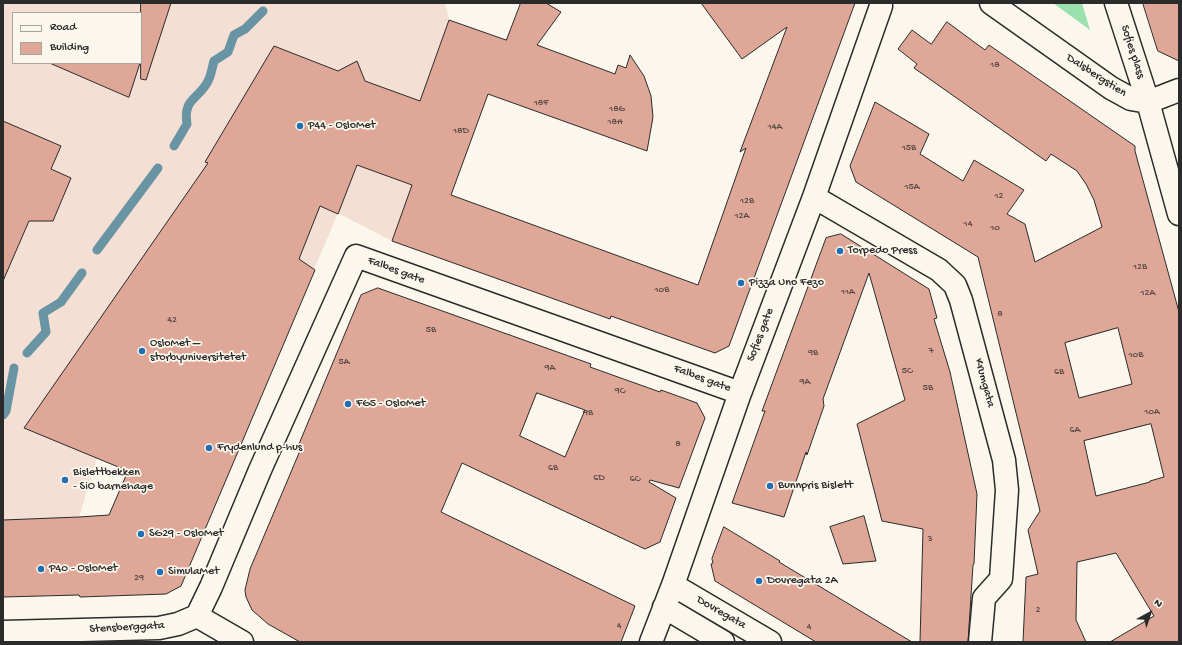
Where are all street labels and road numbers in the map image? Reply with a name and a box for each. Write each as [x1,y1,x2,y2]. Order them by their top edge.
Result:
street label: Sofies plass [1117,23,1147,81]
street label: Dalsbergstien [1063,51,1129,101]
street label: Falbes gate [365,254,427,288]
street label: Sofies gate [744,306,778,364]
street label: Krumgata [971,357,997,409]
street label: Falbes gate [671,362,733,396]
street label: Dovregata [694,593,748,633]
street label: Stensberggata [89,619,165,637]

